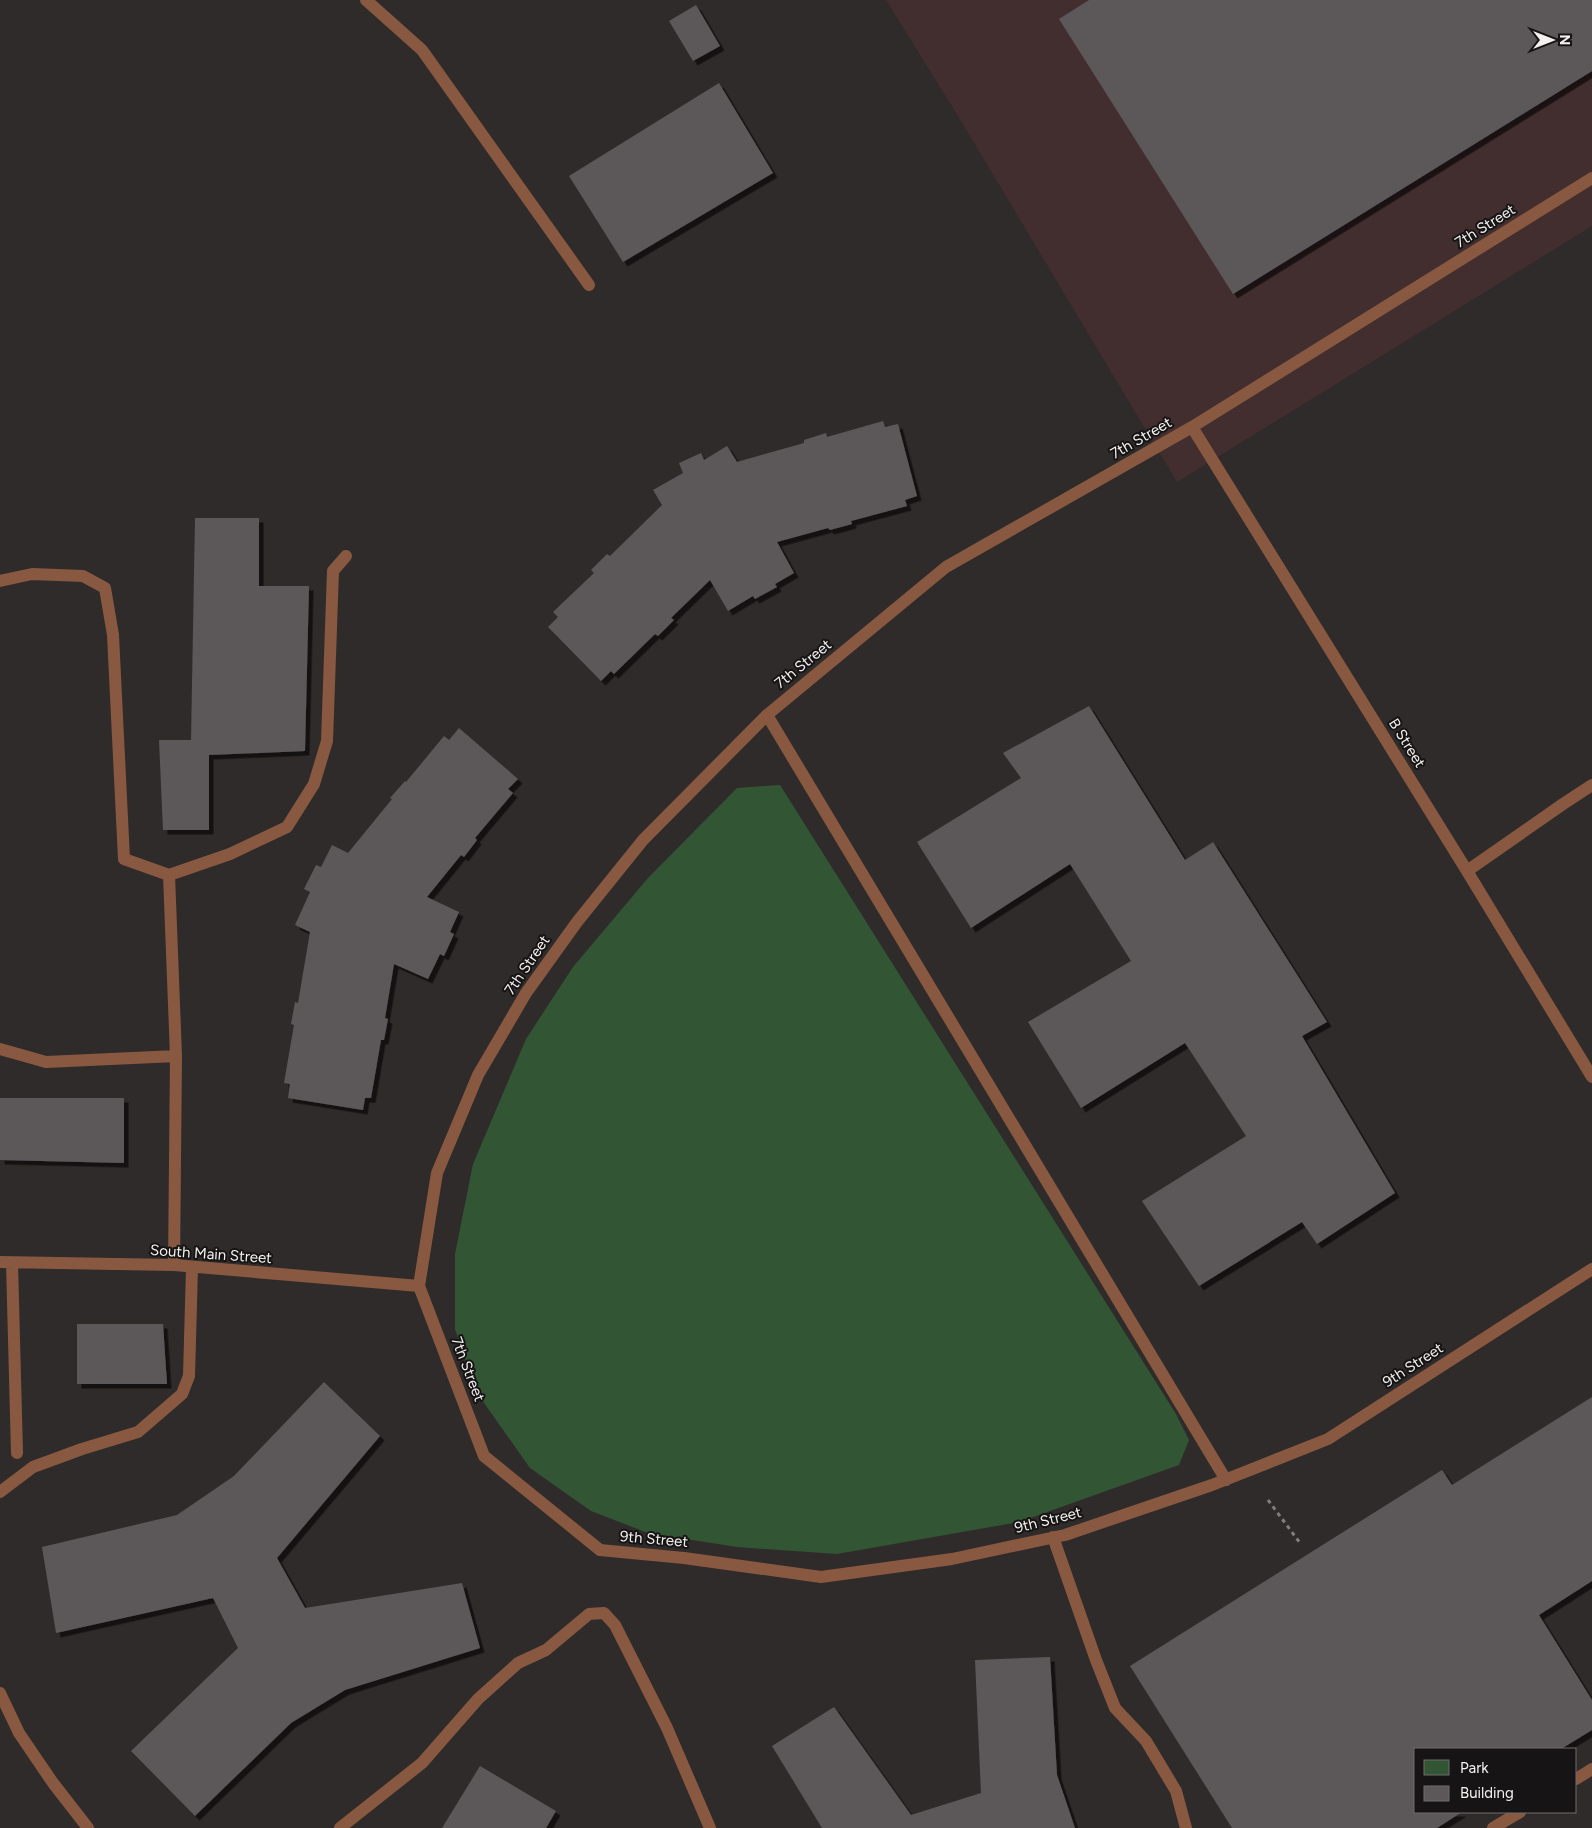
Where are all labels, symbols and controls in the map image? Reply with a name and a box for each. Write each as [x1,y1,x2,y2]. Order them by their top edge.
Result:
north arrow [1527,15,1577,65]
text: N [1556,35,1573,45]
street label: 7th Street [1451,200,1519,252]
street label: 7th Street [1107,413,1175,463]
street label: 7th Street [771,635,835,692]
street label: B Street [1385,715,1429,771]
street label: 7th Street [501,932,554,998]
street label: South Main Street [150,1241,273,1267]
street label: 7th Street [447,1334,489,1404]
street label: 9th Street [1379,1339,1447,1391]
street label: 9th Street [1013,1503,1084,1537]
street label: 9th Street [619,1527,689,1551]
legend [1414,1748,1577,1813]
text: Park [1460,1759,1489,1777]
text: Building [1460,1784,1514,1802]

